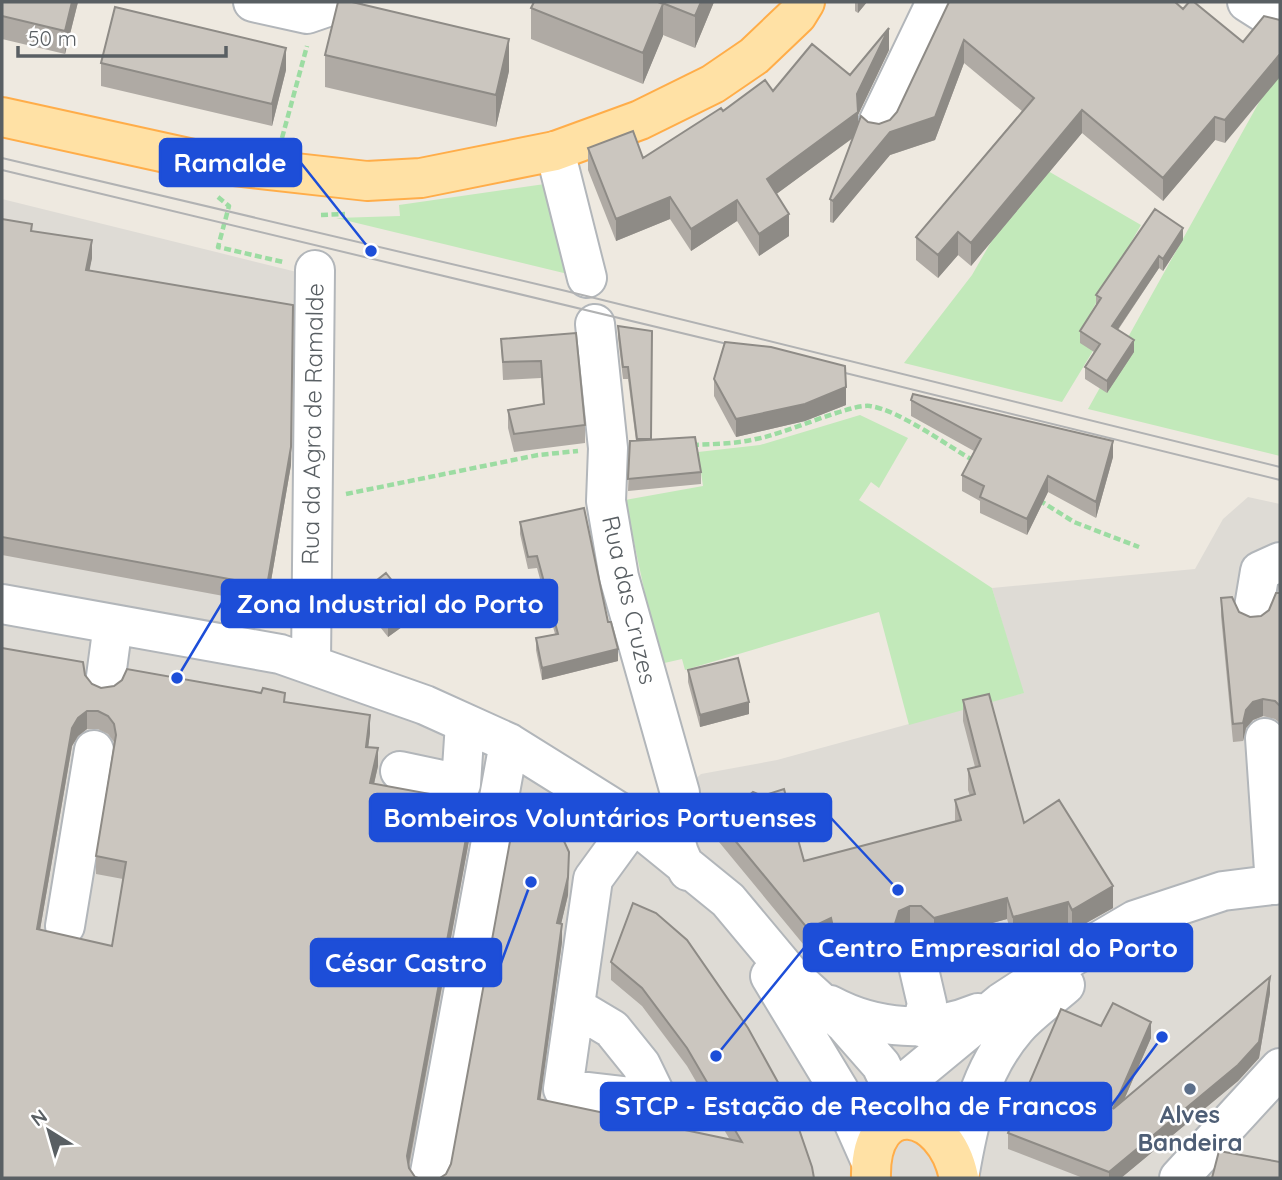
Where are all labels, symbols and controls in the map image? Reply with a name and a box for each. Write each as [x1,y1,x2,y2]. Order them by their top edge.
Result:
scale bar [18,14,226,58]
text: 50 m [28,25,77,51]
callout: Ramalde [160,139,301,186]
text: Ramalde [173,146,287,179]
street label: Rua da Agra de Ramalde [295,283,329,565]
street label: Rua das Cruzes [596,513,664,687]
callout: Zona Industrial do Porto [222,580,557,627]
text: Zona Industrial do Porto [236,587,544,620]
callout: Bombeiros Voluntários Portuenses [370,794,831,841]
text: Bombeiros Voluntários Portuenses [383,801,817,834]
callout: Centro Empresarial do Porto [804,924,1192,971]
text: Centro Empresarial do Porto [818,931,1178,964]
callout: César Castro [311,939,501,986]
text: César Castro [325,946,487,979]
marker: Alves Bandeira [1182,1081,1198,1097]
callout: STCP - Estação de Recolha de Francos [601,1083,1111,1130]
text: STCP - Estação de Recolha de Francos [615,1089,1097,1122]
north arrow [14,1096,84,1166]
place label: Alves Bandeira [1137,1099,1243,1157]
text: N [26,1104,52,1131]

